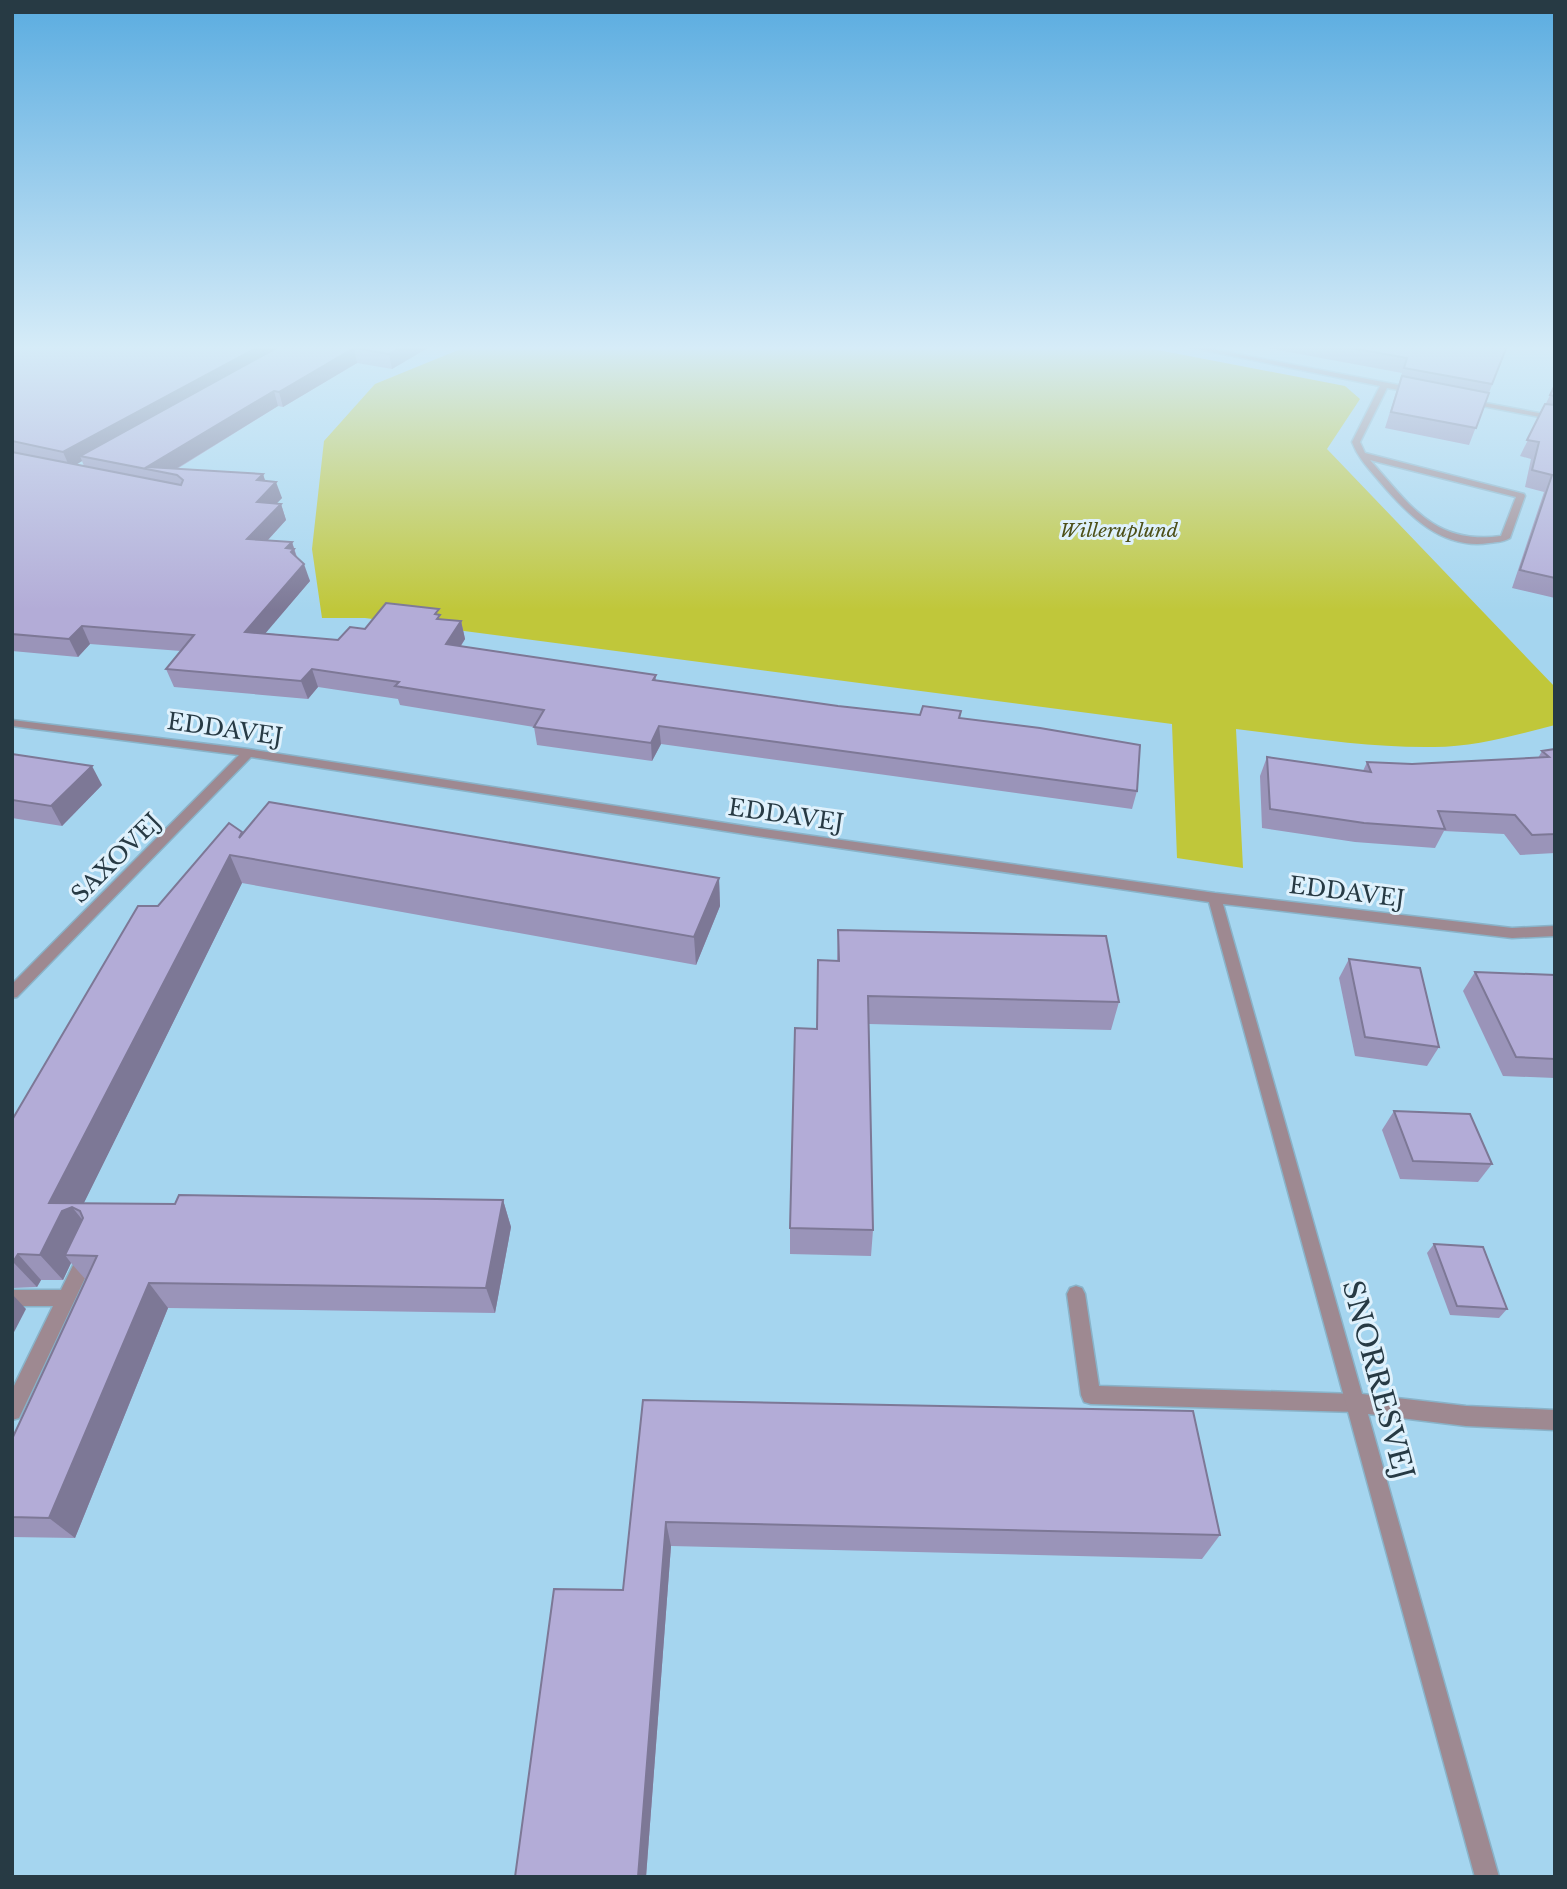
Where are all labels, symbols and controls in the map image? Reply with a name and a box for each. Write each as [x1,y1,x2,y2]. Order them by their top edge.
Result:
park label: Willeruplund [1060,519,1179,542]
street label: EDDAVEJ [165,707,285,751]
street label: EDDAVEJ [726,793,846,837]
street label: SAXOVEJ [65,807,167,909]
street label: EDDAVEJ [1288,871,1406,913]
street label: SNORRESVEJ [1335,1277,1421,1483]

